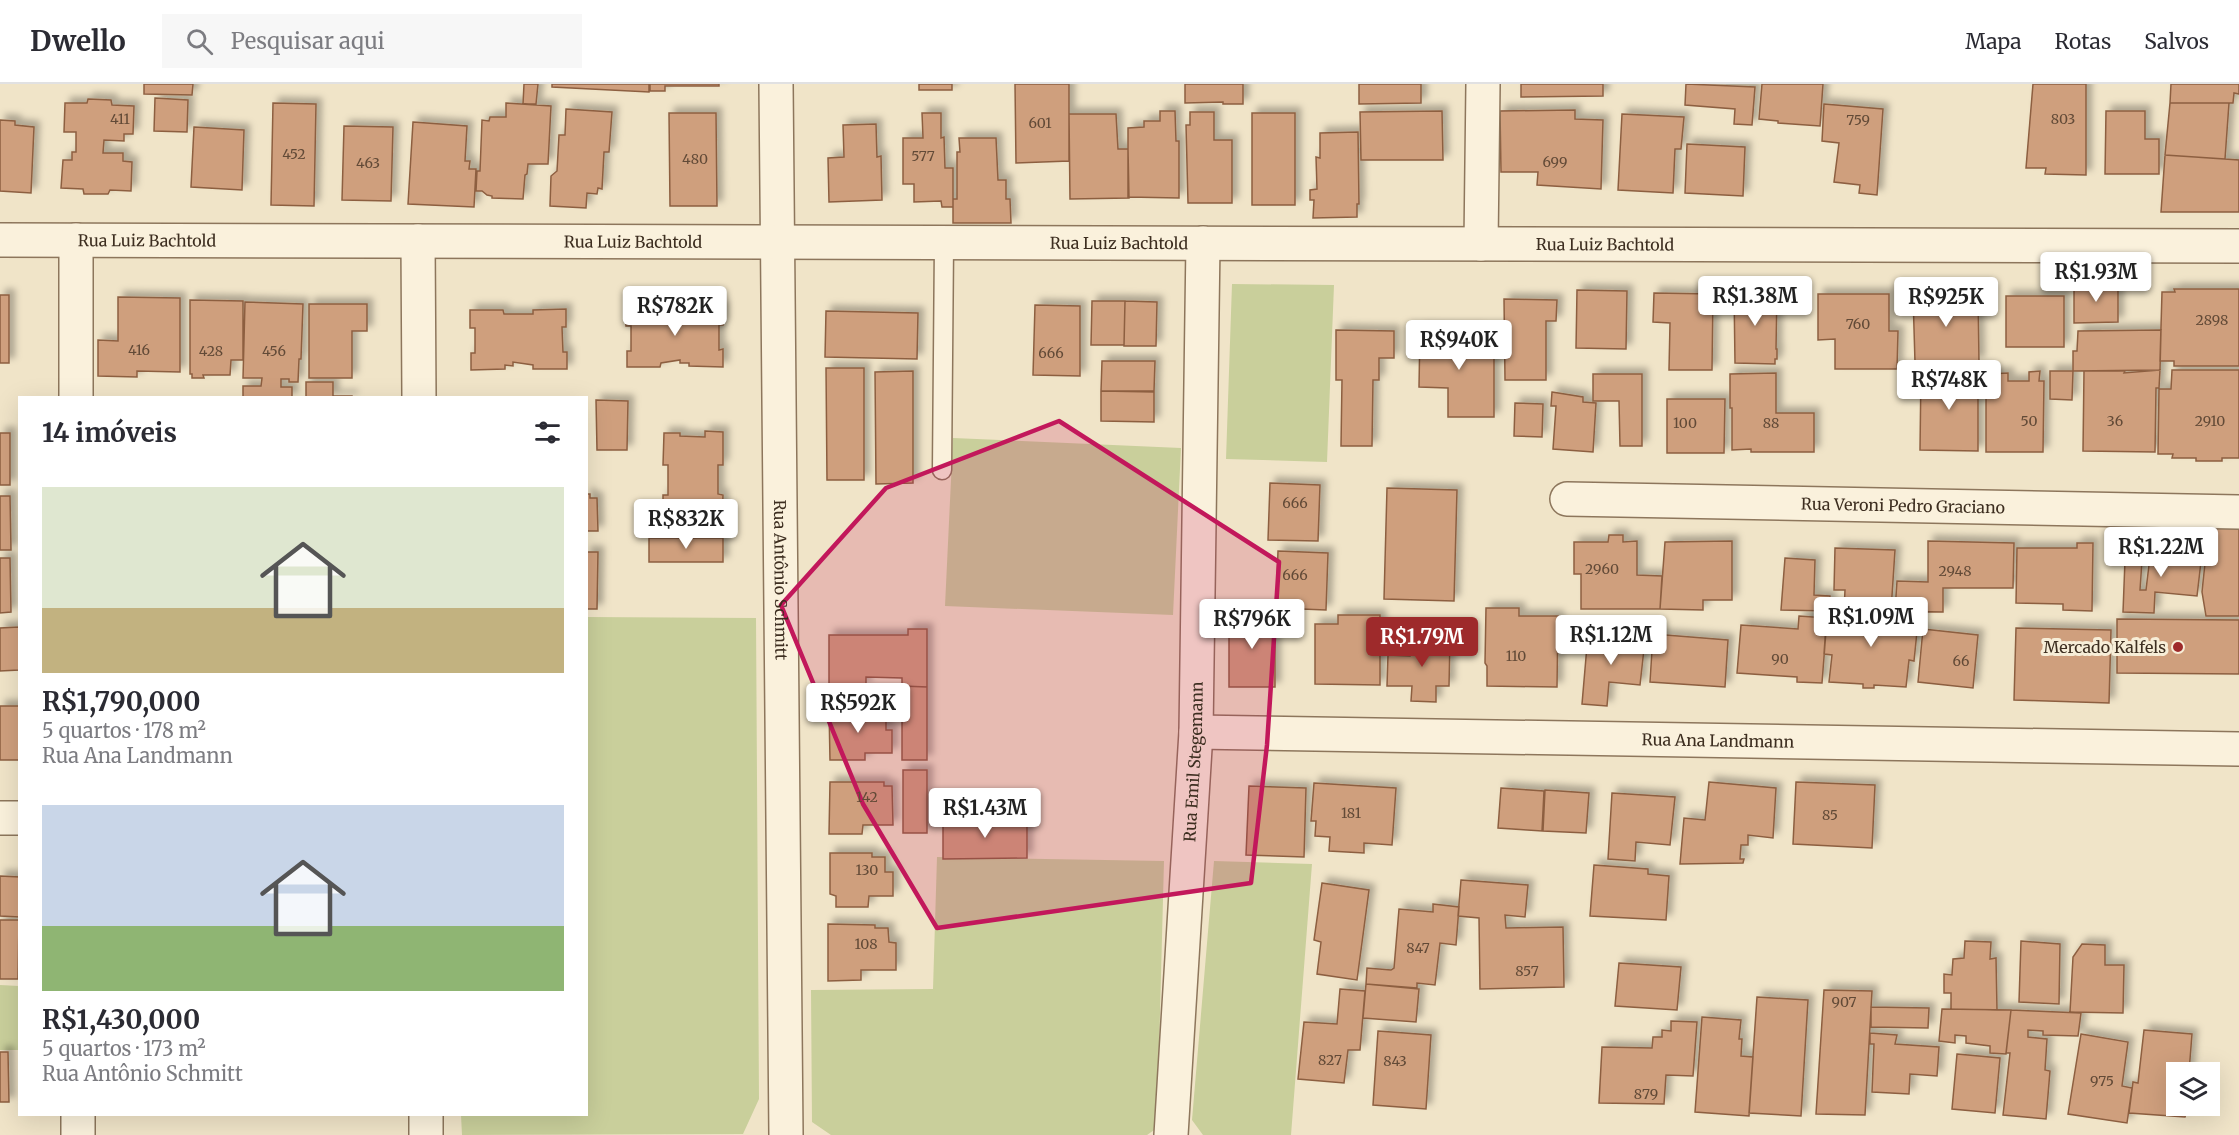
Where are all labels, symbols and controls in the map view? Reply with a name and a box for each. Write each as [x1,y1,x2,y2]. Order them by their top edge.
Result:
search box [162,14,582,68]
text: Dwello [30,23,126,59]
icon: search [183,25,216,58]
text: Pesquisar aqui [231,27,385,55]
text: Mapa [1965,28,2022,55]
text: Rotas [2055,28,2111,55]
text: Salvos [2144,28,2209,55]
house number: 411 [110,110,130,128]
house number: 803 [2051,110,2075,128]
house number: 759 [1846,111,1870,129]
house number: 601 [1028,114,1052,132]
house number: 452 [282,145,306,163]
house number: 577 [911,147,935,165]
house number: 480 [682,150,708,168]
house number: 699 [1542,153,1568,171]
house number: 463 [356,154,380,172]
street label: Rua Luiz Bachtold [78,230,217,251]
street label: Rua Luiz Bachtold [564,232,703,252]
street label: Rua Luiz Bachtold [1050,233,1189,253]
street label: Rua Luiz Bachtold [1536,234,1675,254]
pin: R$1.93M [2041,252,2151,303]
text: R$1.93M [2054,259,2138,284]
pin: R$1.38M [1700,276,1810,327]
pin: R$925K [1897,277,1995,328]
text: R$1.38M [1712,283,1798,308]
text: R$925K [1908,284,1984,309]
pin: R$782K [626,286,724,337]
text: R$782K [637,293,713,318]
house number: 2898 [2196,311,2228,329]
house number: 760 [1846,315,1870,333]
pin: R$940K [1410,320,1508,371]
text: R$940K [1420,327,1498,352]
house number: 416 [128,341,150,359]
house number: 428 [199,342,223,360]
house number: 456 [262,342,286,360]
house number: 666 [1038,344,1064,362]
pin: R$748K [1900,360,1998,411]
text: R$748K [1911,367,1987,392]
house number: 50 [2021,412,2037,430]
house number: 36 [2107,412,2123,430]
house number: 2910 [2195,412,2225,430]
house number: 100 [1673,414,1697,432]
house number: 88 [1763,414,1779,432]
text: 14 imóveis [42,416,177,449]
icon: filters [531,416,564,449]
house number: 666 [1282,494,1308,512]
street label: Rua Veroni Pedro Graciano [1801,494,2005,517]
pin: R$832K [637,499,735,550]
street label: Rua Antônio Schmitt [770,500,791,661]
text: R$832K [648,506,724,531]
icon: home [249,526,357,634]
pin: R$1.22M [2106,527,2216,578]
text: R$1.22M [2118,534,2204,559]
house number: 2960 [1585,560,1619,578]
house number: 2948 [1938,562,1972,580]
house number: 666 [1282,566,1308,584]
pin: R$1.09M [1816,597,1926,648]
pin: R$796K [1203,599,1301,650]
text: R$1.09M [1828,604,1914,629]
text: R$796K [1213,606,1291,631]
pin: R$1.12M [1556,615,1666,666]
pin: R$1.79M [1367,617,1477,668]
text: R$1.12M [1570,622,1652,647]
text: R$1.79M [1380,624,1464,649]
place label: Mercado Kalfels [2044,637,2166,657]
marker: Mercado Kalfels [2171,640,2185,654]
house number: 110 [1506,647,1526,665]
house number: 90 [1771,650,1789,668]
house number: 66 [1953,652,1969,670]
street label: Rua Emil Stegemann [1179,681,1207,842]
pin: R$592K [809,683,907,734]
text: R$1,790,000 [42,685,201,718]
text: R$592K [820,690,896,715]
text: 5 quartos · 178 m² [42,718,206,743]
street label: Rua Ana Landmann [1641,729,1795,752]
text: Rua Ana Landmann [42,743,233,768]
house number: 142 [856,788,878,806]
pin: R$1.43M [930,788,1040,839]
text: R$1.43M [943,795,1027,820]
house number: 181 [1341,804,1361,822]
house number: 85 [1822,806,1838,824]
icon: home [249,844,357,952]
house number: 130 [856,861,878,879]
house number: 108 [854,935,878,953]
house number: 847 [1406,939,1430,957]
house number: 857 [1515,962,1539,980]
house number: 907 [1831,993,1857,1011]
text: R$1,430,000 [42,1003,200,1036]
text: 5 quartos · 173 m² [42,1036,206,1061]
house number: 827 [1318,1051,1342,1069]
house number: 843 [1383,1052,1407,1070]
text: Rua Antônio Schmitt [42,1061,243,1086]
map controls [2166,1062,2220,1116]
button: layers [2166,1062,2220,1116]
house number: 975 [2090,1072,2114,1090]
house number: 879 [1634,1085,1658,1103]

